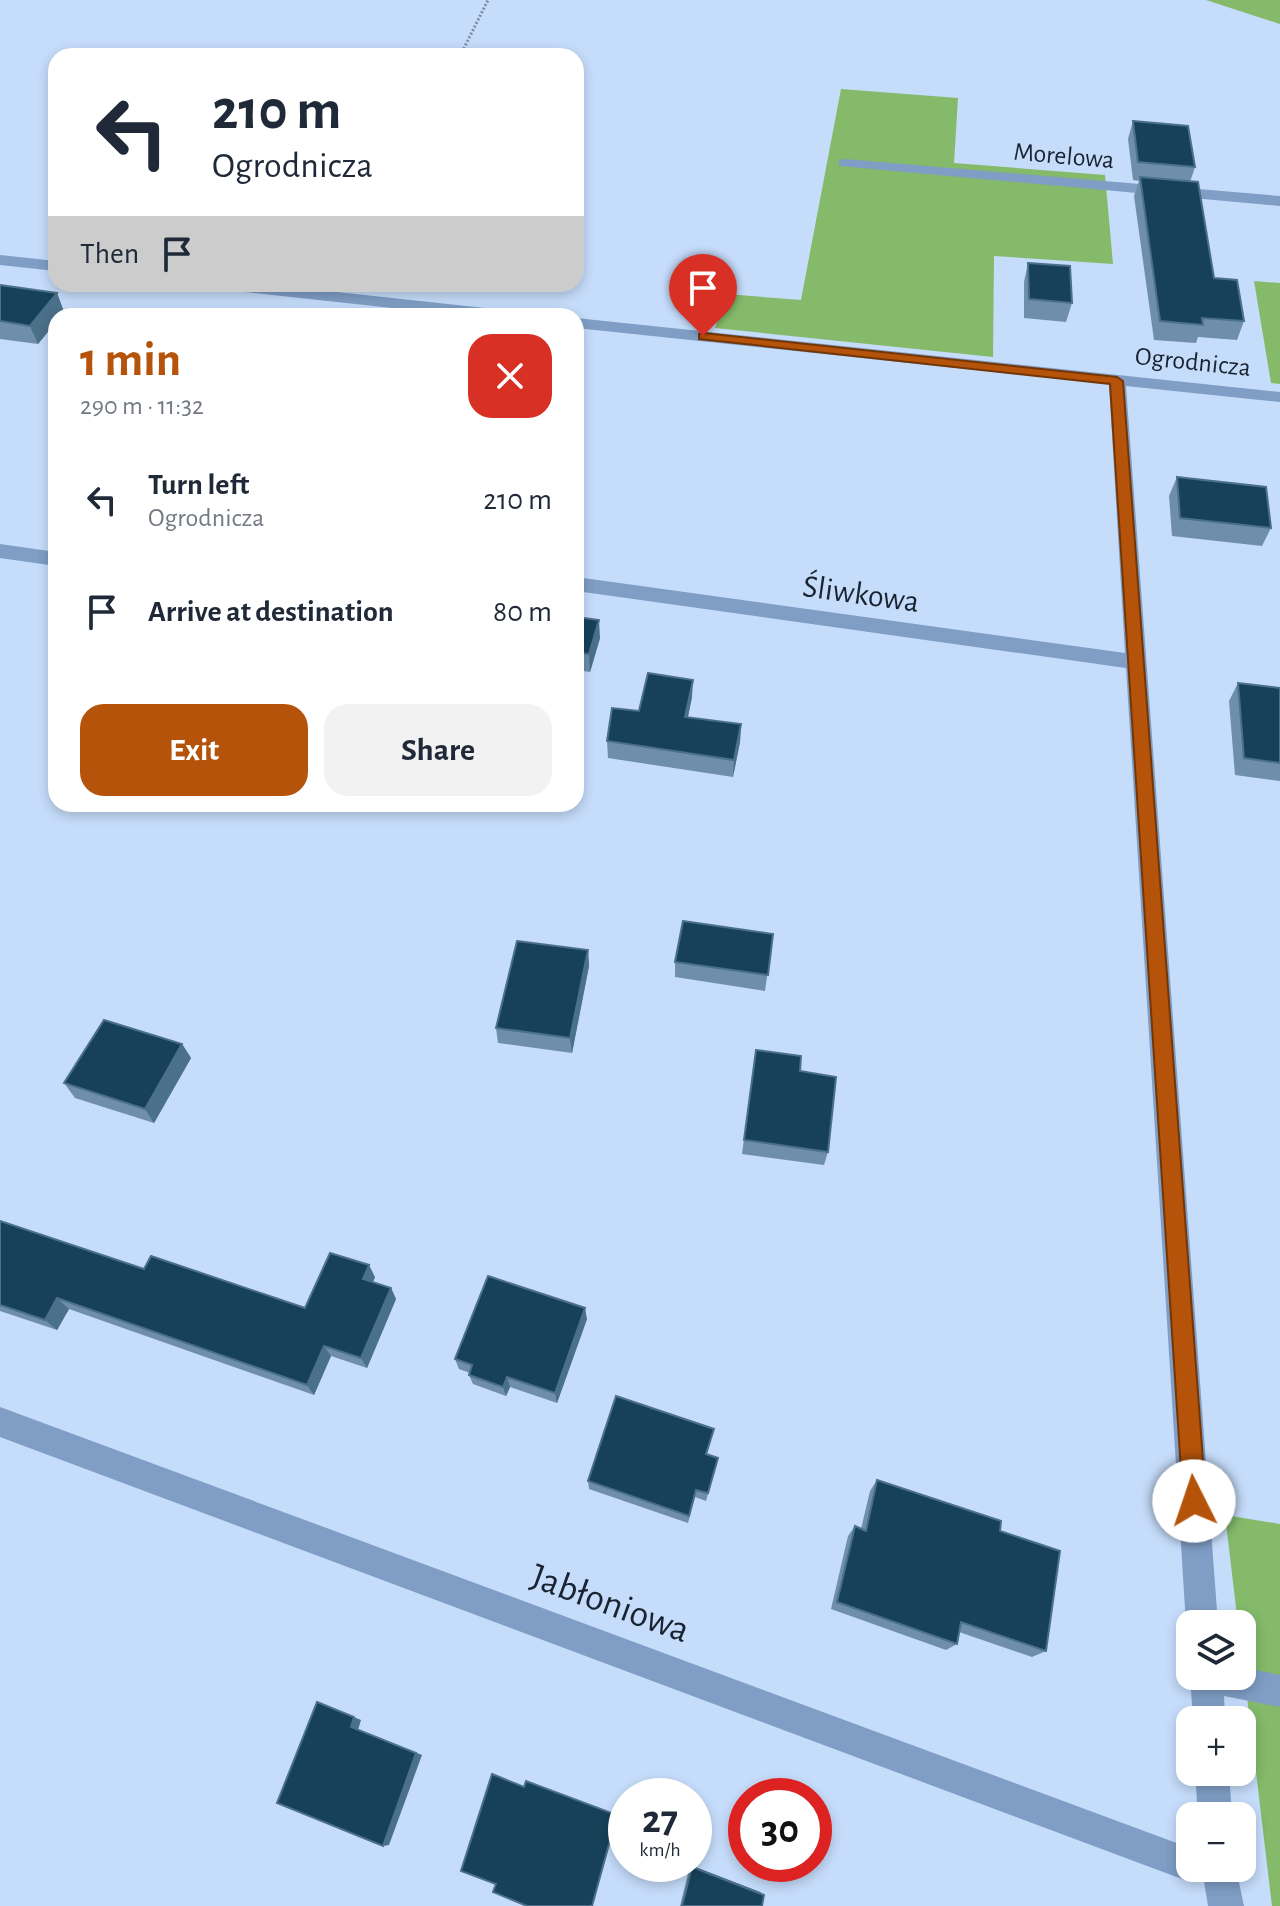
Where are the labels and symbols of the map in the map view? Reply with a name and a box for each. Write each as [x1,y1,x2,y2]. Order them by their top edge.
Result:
street label: Morelowa [1013,139,1115,173]
pin [669,254,737,336]
street label: Ogrodnicza [1134,343,1252,381]
street label: Śliwkowa [801,567,922,618]
position arrow [1152,1459,1236,1543]
street label: Jabłoniowa [526,1558,694,1650]
speed limit sign: 30 [728,1778,832,1882]

